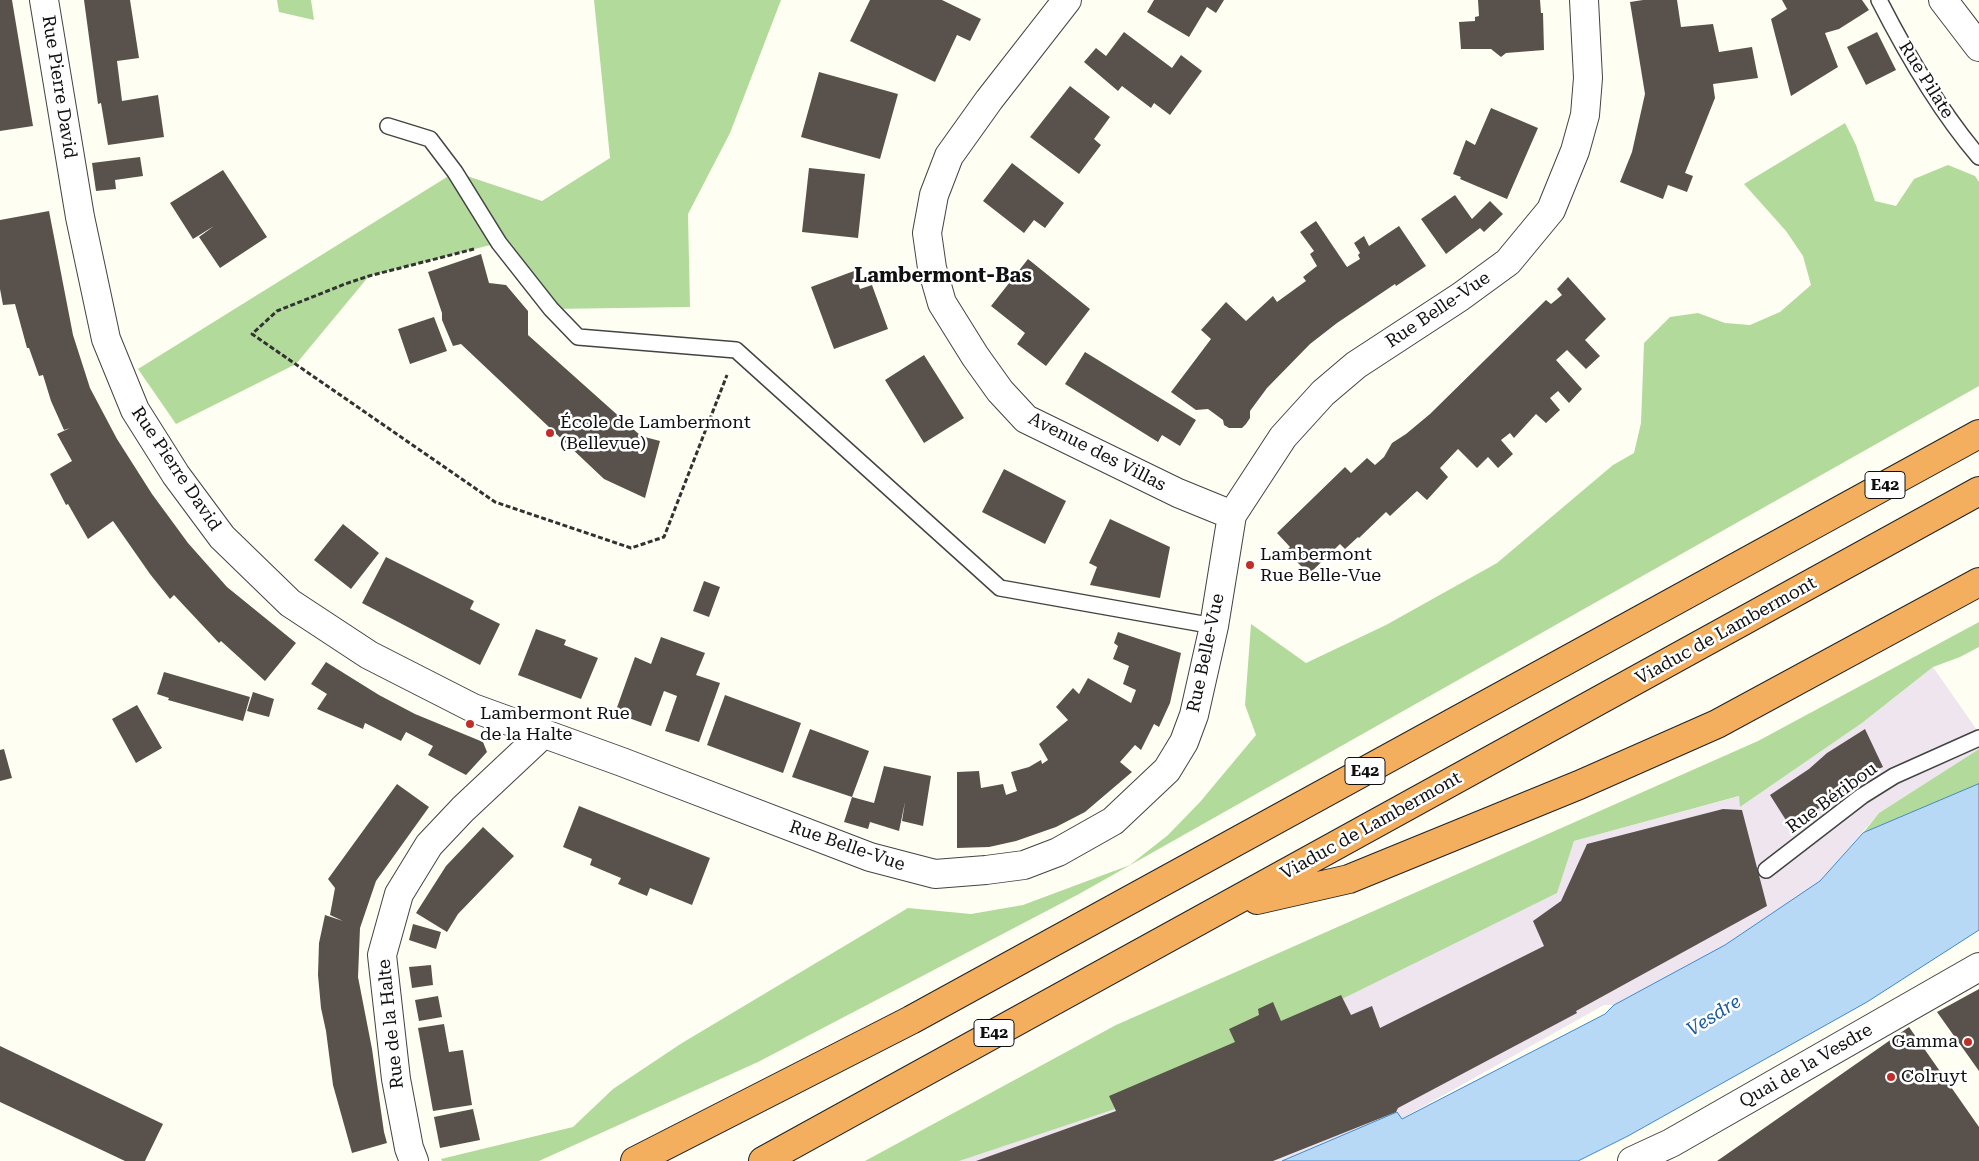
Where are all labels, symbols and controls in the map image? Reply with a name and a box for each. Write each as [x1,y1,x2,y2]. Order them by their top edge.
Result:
street label: Rue Pierre David [37,14,81,160]
street label: Rue Pilate [1894,37,1958,123]
district label: Lambermont-Bas [854,264,1032,288]
street label: Rue Belle-Vue [1382,267,1494,353]
street label: Rue Pierre David [126,403,226,535]
street label: Avenue des Villas [1025,408,1169,496]
place label: École de Lambermont (Bellevue) [560,412,751,454]
marker: École de Lambermont (Bellevue) [544,427,556,439]
road number: E42 [1865,472,1905,498]
place label: Lambermont Rue Belle-Vue [1260,544,1381,586]
marker: Lambermont Rue Belle-Vue [1244,559,1256,571]
street label: Viaduc de Lambermont [1632,572,1820,690]
street label: Rue Belle-Vue [1183,592,1229,714]
place label: Lambermont Rue de la Halte [480,703,630,746]
marker: Lambermont Rue de la Halte [464,718,476,730]
road number: E42 [1345,758,1385,784]
street label: Rue Béribou [1782,758,1882,838]
street label: Viaduc de Lambermont [1277,767,1465,885]
street label: Rue Belle-Vue [786,816,908,876]
street label: Rue de la Halte [373,958,409,1090]
water label: Vesdre [1683,991,1745,1041]
street label: Quai de la Vesdre [1736,1019,1876,1113]
road number: E42 [974,1020,1014,1046]
place label: Gamma [1891,1031,1958,1053]
marker: Gamma [1962,1036,1974,1048]
place label: Colruyt [1901,1066,1967,1088]
marker: Colruyt [1885,1071,1897,1083]

